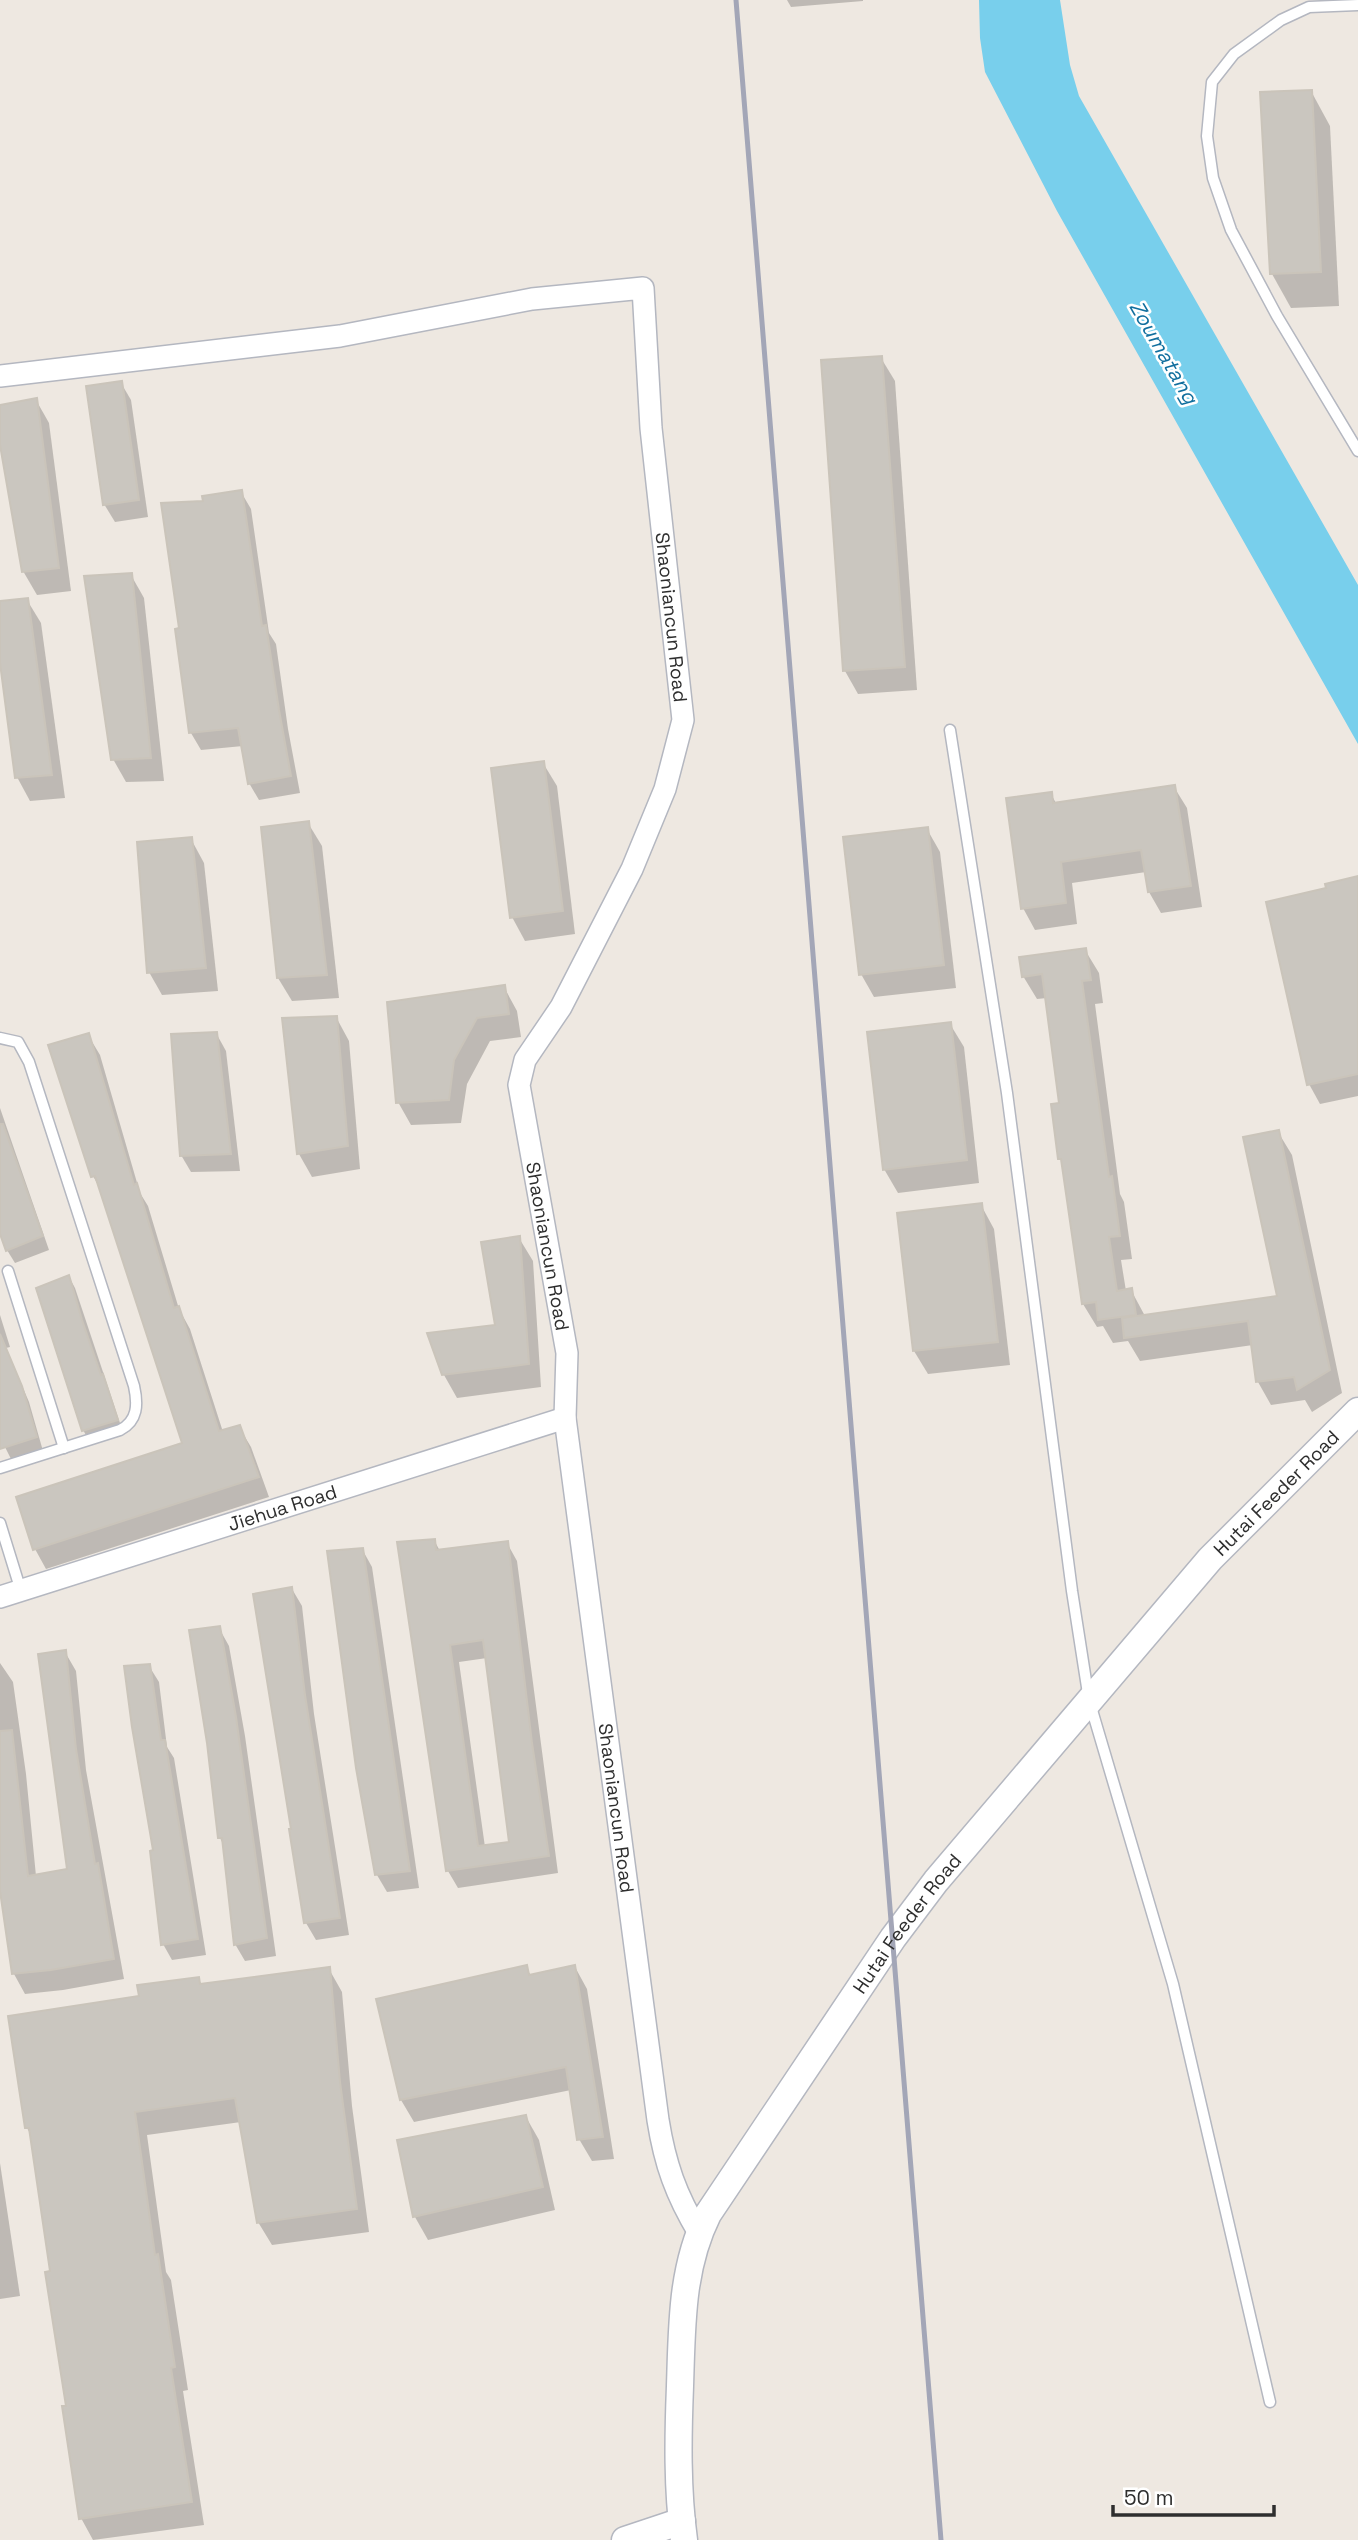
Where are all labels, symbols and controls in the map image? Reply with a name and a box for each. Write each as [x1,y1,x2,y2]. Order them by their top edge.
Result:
water label: Zoumatang [1124,295,1205,410]
street label: Shaoniancun Road [650,531,693,704]
street label: Shaoniancun Road [521,1160,575,1333]
street label: Hutai Feeder Road [1208,1425,1344,1561]
street label: Jiehua Road [225,1479,340,1537]
street label: Shaoniancun Road [593,1722,640,1894]
street label: Hutai Feeder Road [847,1848,967,1998]
scale bar [1113,2474,1274,2518]
text: 50 m [1124,2484,1174,2511]

